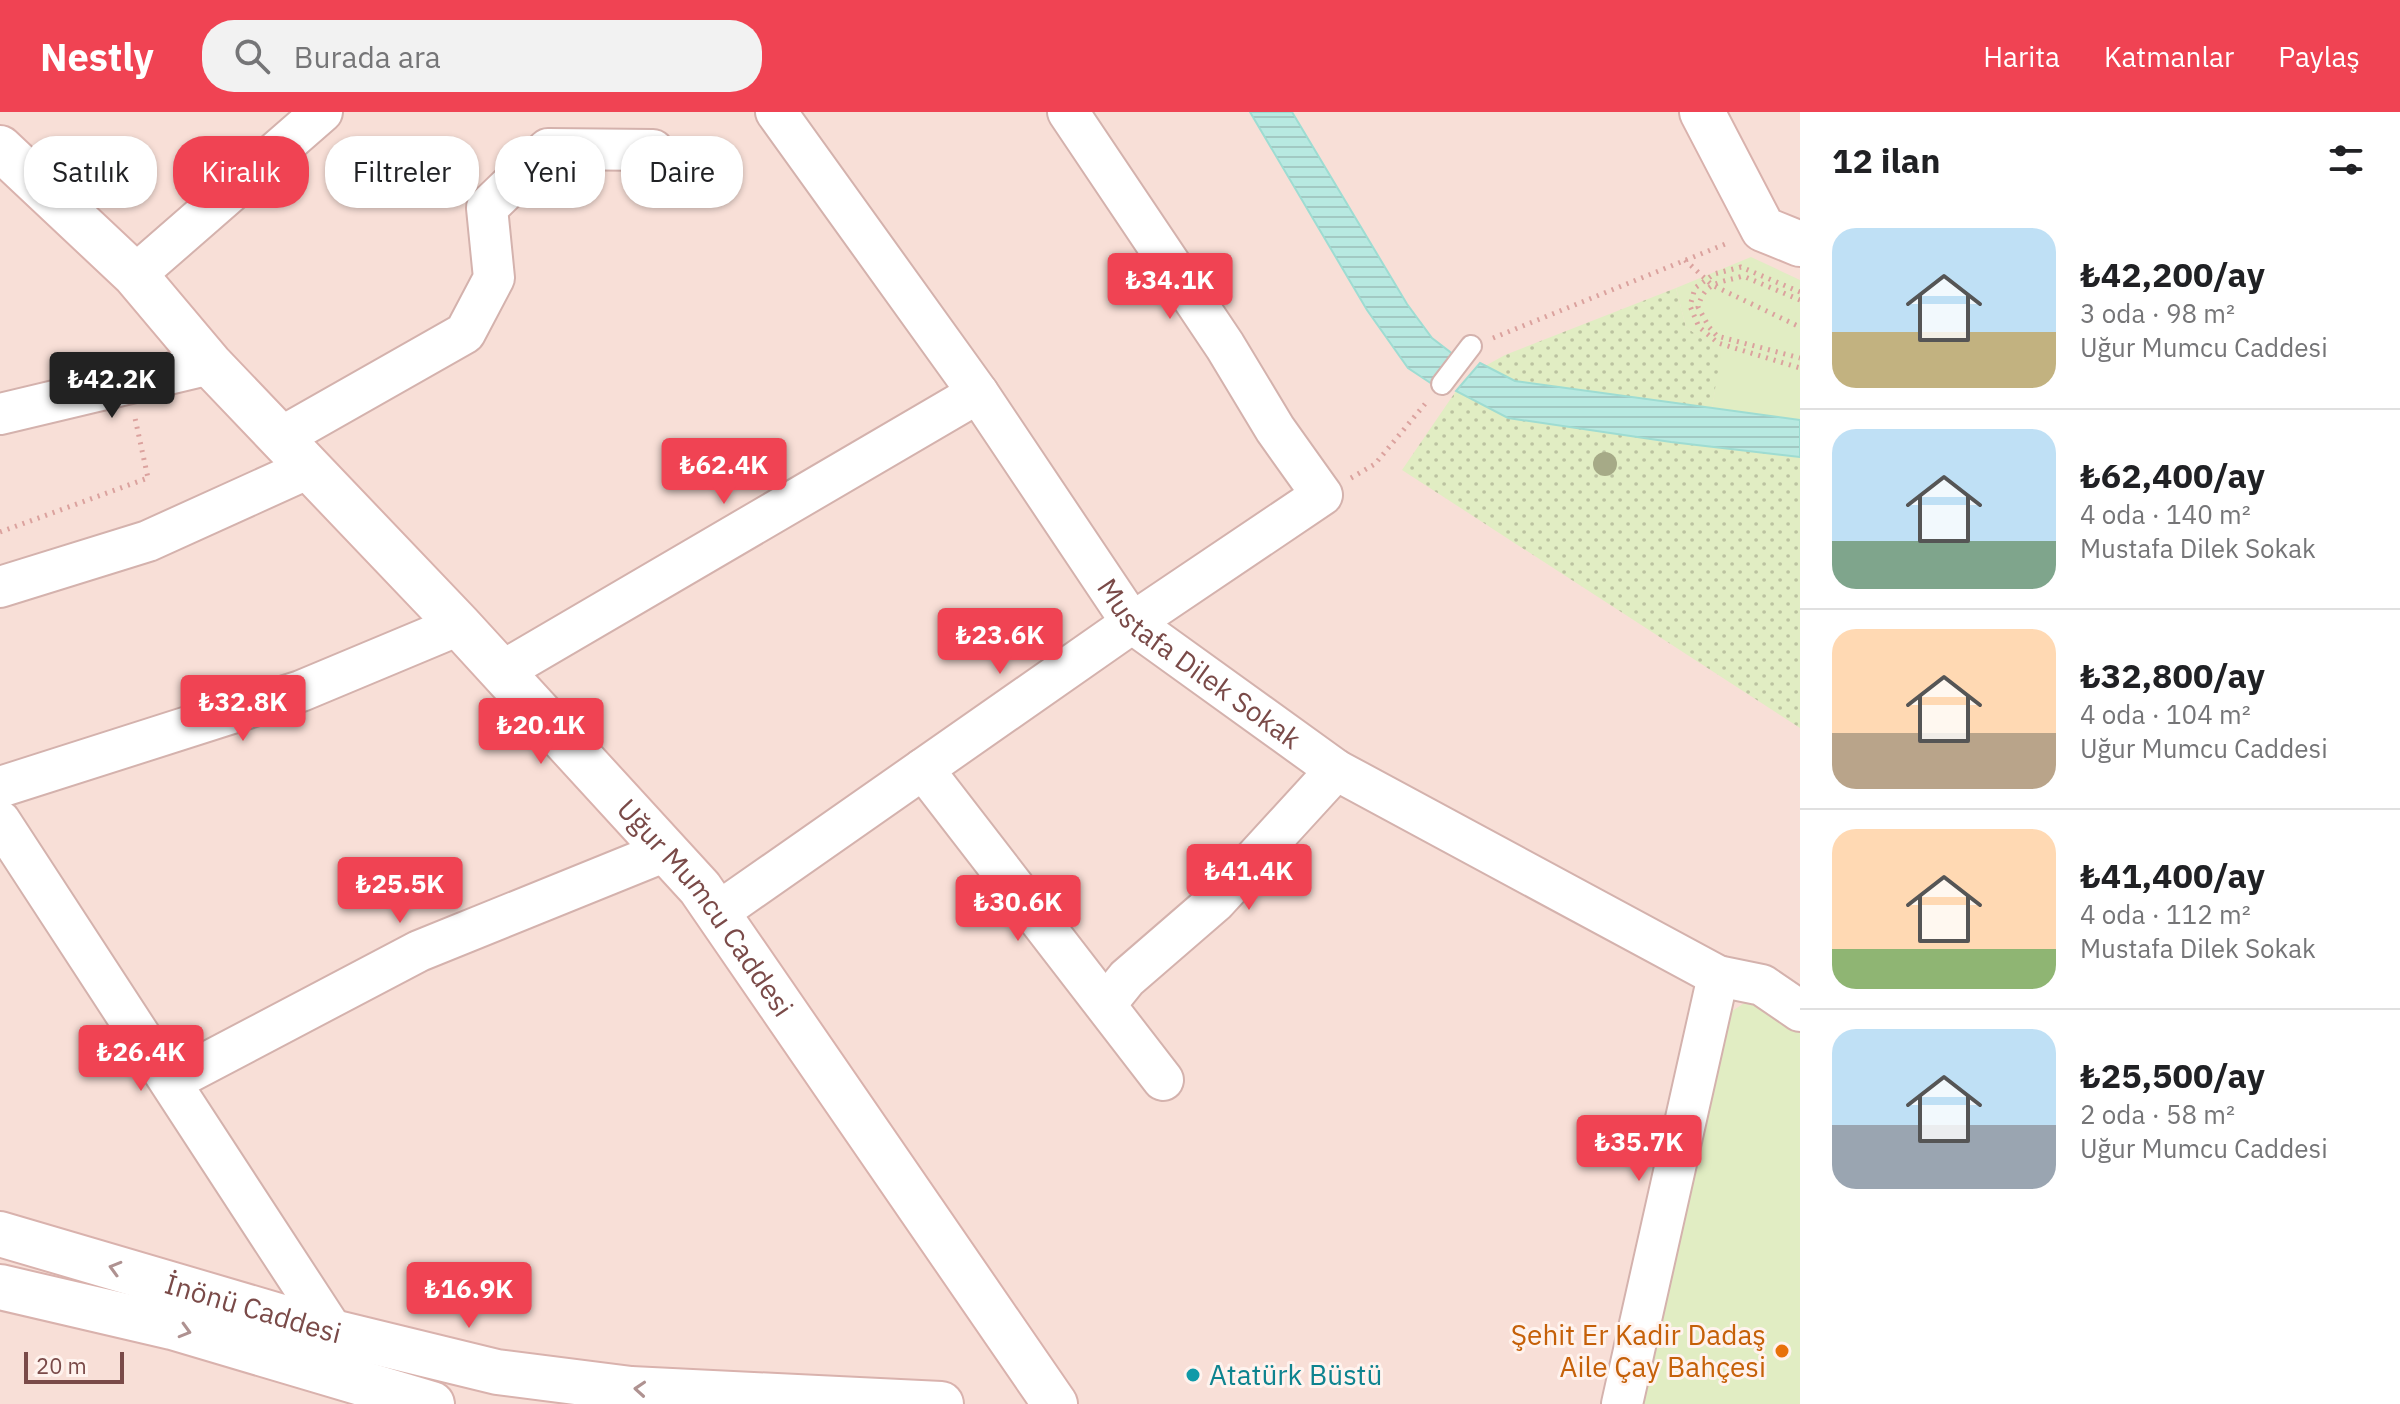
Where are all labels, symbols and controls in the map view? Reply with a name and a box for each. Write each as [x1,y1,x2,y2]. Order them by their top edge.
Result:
search box [202,20,762,92]
text: Nestly [40,32,154,81]
icon: search [230,34,274,78]
text: Burada ara [294,37,441,76]
text: Harita [1983,38,2060,75]
text: Katmanlar [2104,38,2234,75]
text: Paylaş [2278,38,2360,75]
chip: Satılık [24,136,157,208]
chip: Kiralık [173,136,309,208]
chip: Filtreler [325,136,479,208]
chip: Yeni [495,136,605,208]
chip: Daire [621,136,743,208]
text: 12 ilan [1832,138,1940,182]
icon: filters [2324,138,2368,182]
text: ₺42,200/ay [2080,252,2265,296]
pin: ₺34.1K [1105,253,1235,321]
icon: home [1896,260,1992,356]
text: ₺34.1K [1126,262,1214,296]
text: 3 oda · 98 m² [2080,296,2235,330]
text: Uğur Mumcu Caddesi [2080,330,2328,364]
pin: ₺42.2K [47,352,177,420]
text: ₺42.2K [68,361,156,395]
pin: ₺62.4K [659,438,789,506]
text: ₺62.4K [680,447,768,481]
text: ₺62,400/ay [2080,453,2265,497]
icon: home [1896,461,1992,557]
text: 4 oda · 140 m² [2080,497,2251,531]
text: Mustafa Dilek Sokak [2080,531,2316,565]
street label: Mustafa Dilek Sokak [1089,571,1309,757]
pin: ₺23.6K [935,608,1065,676]
text: ₺23.6K [956,617,1044,651]
text: ₺32,800/ay [2080,653,2265,697]
icon: home [1896,661,1992,757]
pin: ₺32.8K [178,675,308,743]
text: ₺32.8K [199,684,287,718]
text: 4 oda · 104 m² [2080,697,2251,731]
pin: ₺20.1K [476,698,606,766]
text: ₺20.1K [497,707,585,741]
text: Uğur Mumcu Caddesi [2080,731,2328,765]
street label: Uğur Mumcu Caddesi [609,791,802,1024]
pin: ₺41.4K [1184,844,1314,912]
text: ₺41.4K [1205,853,1293,887]
text: ₺41,400/ay [2080,853,2265,897]
pin: ₺25.5K [335,857,465,925]
icon: home [1896,861,1992,957]
text: ₺25.5K [356,866,444,900]
pin: ₺30.6K [953,875,1083,943]
text: ₺30.6K [974,884,1062,918]
text: 4 oda · 112 m² [2080,897,2251,931]
text: Mustafa Dilek Sokak [2080,931,2316,965]
pin: ₺26.4K [76,1025,206,1093]
text: ₺26.4K [97,1034,185,1068]
text: ₺25,500/ay [2080,1053,2265,1097]
icon: home [1896,1061,1992,1157]
text: 2 oda · 58 m² [2080,1097,2235,1131]
pin: ₺35.7K [1574,1115,1704,1183]
text: ₺35.7K [1595,1124,1683,1158]
text: Uğur Mumcu Caddesi [2080,1131,2328,1165]
one-way arrow [108,1261,122,1277]
pin: ₺16.9K [404,1262,534,1330]
street label: İnönü Caddesi [161,1265,345,1351]
text: ₺16.9K [425,1271,513,1305]
place label: Şehit Er Kadir Dadaş Aile Çay Bahçesi [1511,1316,1766,1385]
one-way arrow [177,1322,191,1338]
marker: Şehit Er Kadir Dadaş Aile Çay Bahçesi [1773,1342,1791,1360]
scale bar [24,1348,124,1384]
text: 20 m [36,1351,87,1380]
place label: Atatürk Büstü [1209,1356,1382,1393]
marker: Atatürk Büstü [1184,1366,1202,1384]
one-way arrow [633,1381,646,1398]

